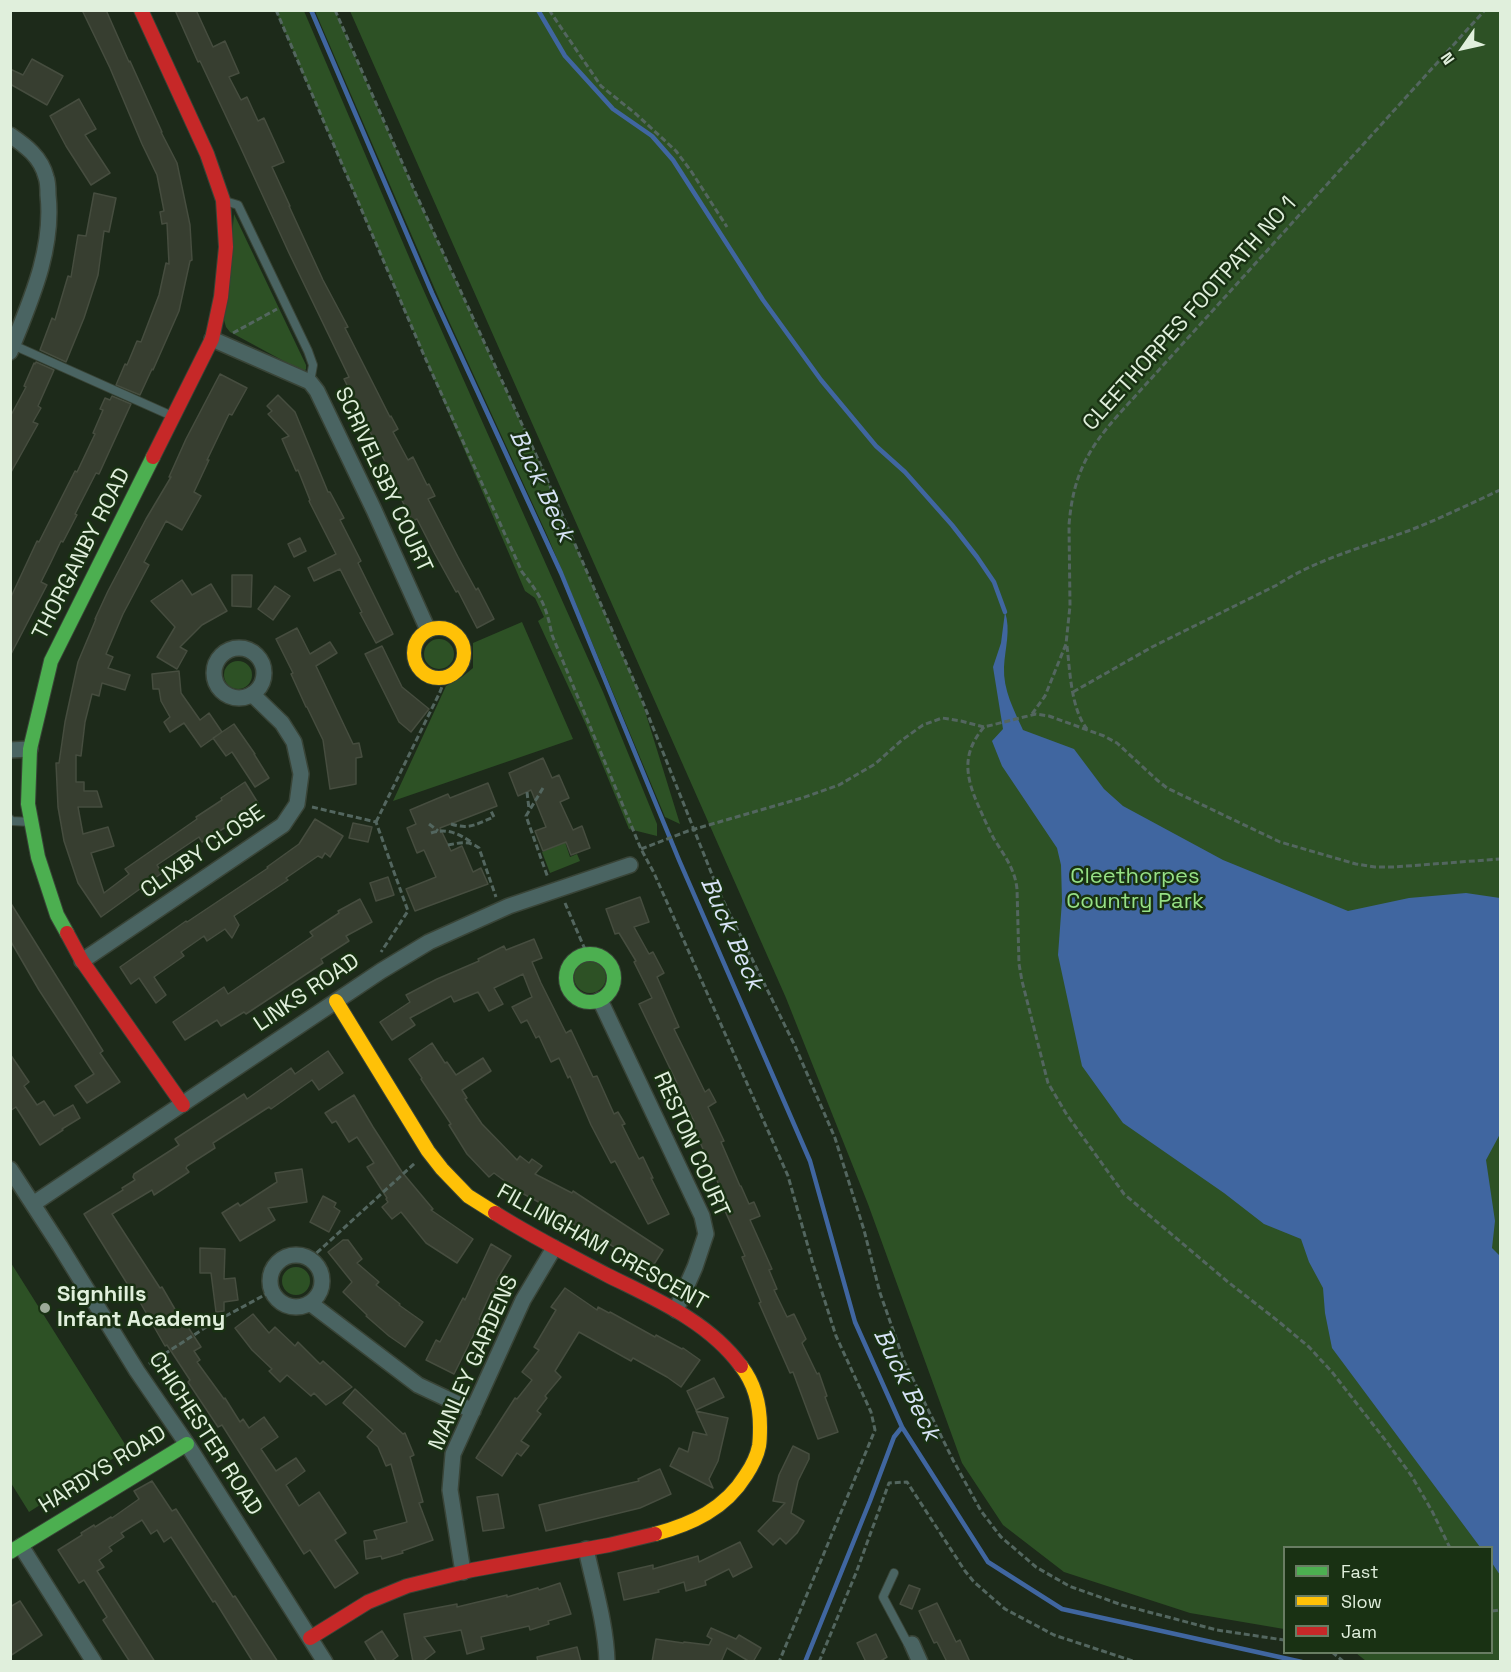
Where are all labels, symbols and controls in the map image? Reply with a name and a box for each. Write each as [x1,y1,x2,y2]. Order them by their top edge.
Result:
north arrow [1433,18,1493,78]
text: N [1436,48,1459,69]
street label: CLEETHORPES FOOTPATH NO 1 [1078,191,1302,437]
street label: SCRIVELSBY COURT [328,383,438,577]
water label: Buck Beck [502,425,580,547]
street label: THORGANBY ROAD [27,464,137,644]
street label: CLIXBY CLOSE [136,800,270,904]
park label: Cleethorpes Country Park [1066,864,1204,915]
water label: Buck Beck [693,873,769,995]
street label: LINKS ROAD [249,948,365,1038]
street label: RESTON COURT [647,1068,735,1222]
street label: FILLINGHAM CRESCENT [492,1179,712,1317]
street label: MANLEY GARDENS [424,1272,524,1454]
place label: Signhills Infant Academy [57,1282,225,1334]
marker: Signhills Infant Academy [38,1301,52,1315]
water label: Buck Beck [866,1324,946,1446]
street label: CHICHESTER ROAD [142,1347,268,1521]
street label: HARDYS ROAD [34,1420,172,1520]
legend [1283,1546,1493,1654]
text: Fast [1341,1560,1378,1583]
text: Slow [1341,1590,1382,1613]
text: Jam [1341,1620,1377,1643]

